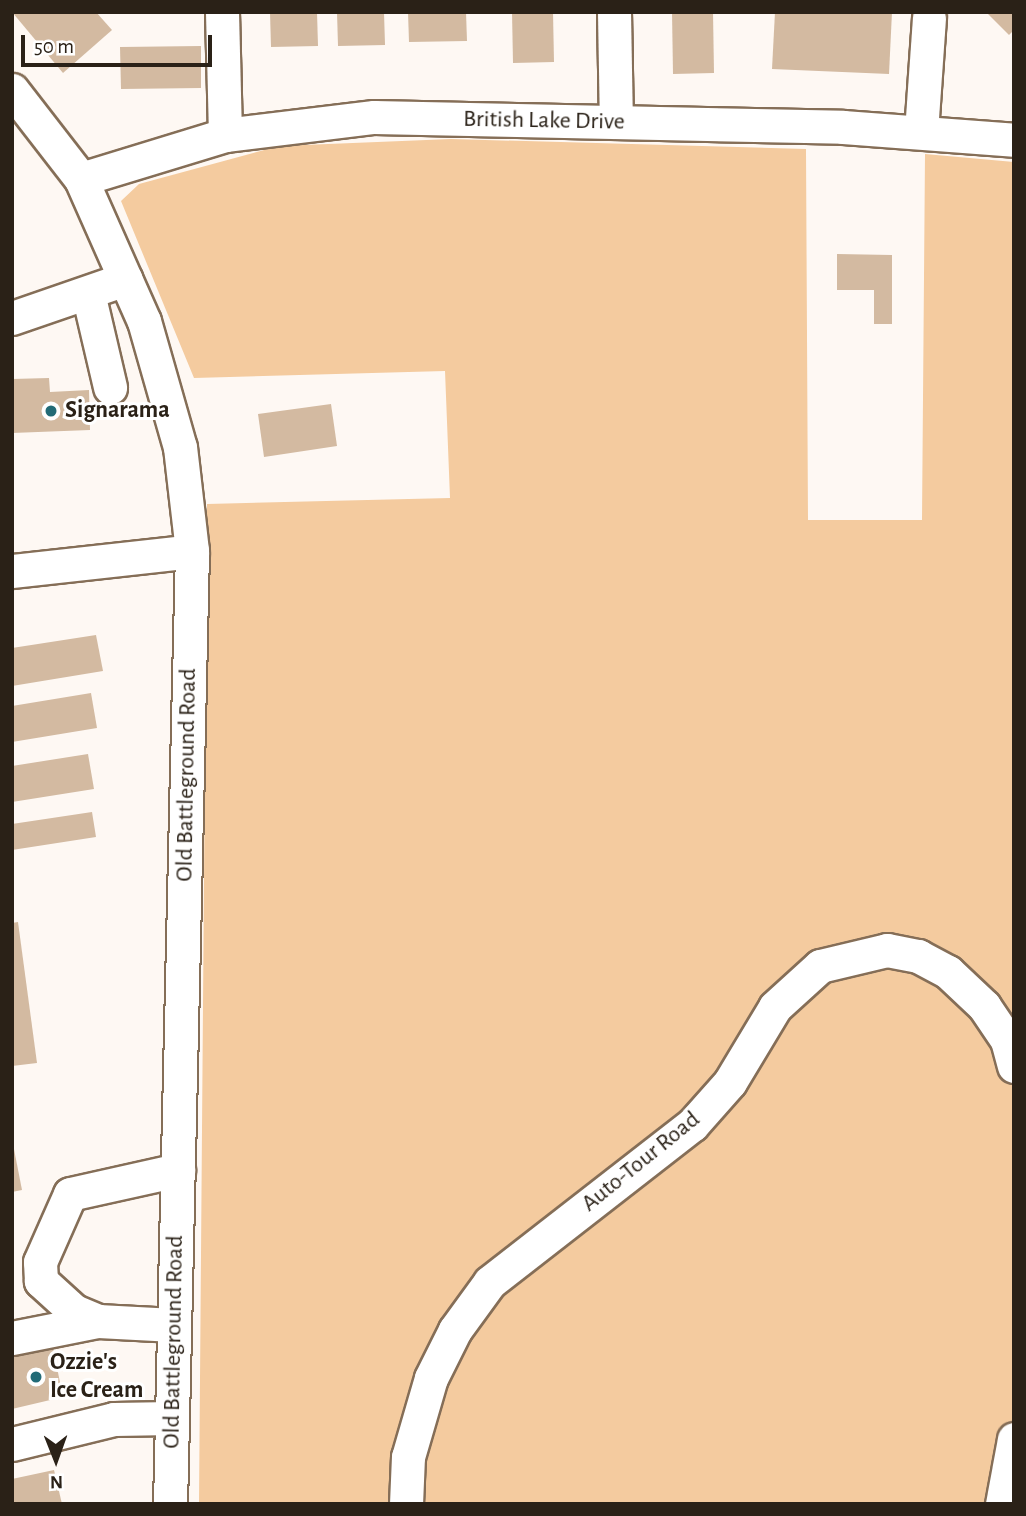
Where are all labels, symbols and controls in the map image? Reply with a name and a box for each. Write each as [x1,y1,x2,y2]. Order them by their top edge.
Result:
scale bar [24,21,215,65]
text: 50 m [34,36,74,57]
street label: British Lake Drive [463,105,625,137]
place label: Signarama [65,397,170,425]
marker: Signarama [43,403,59,419]
street label: Old Battleground Road [171,668,203,882]
street label: Auto-Tour Road [576,1106,706,1218]
street label: Old Battleground Road [158,1235,190,1449]
place label: Ozzie's Ice Cream [50,1349,143,1405]
marker: Ozzie's Ice Cream [28,1369,44,1385]
north arrow [21,1425,91,1495]
text: N [50,1472,63,1491]

